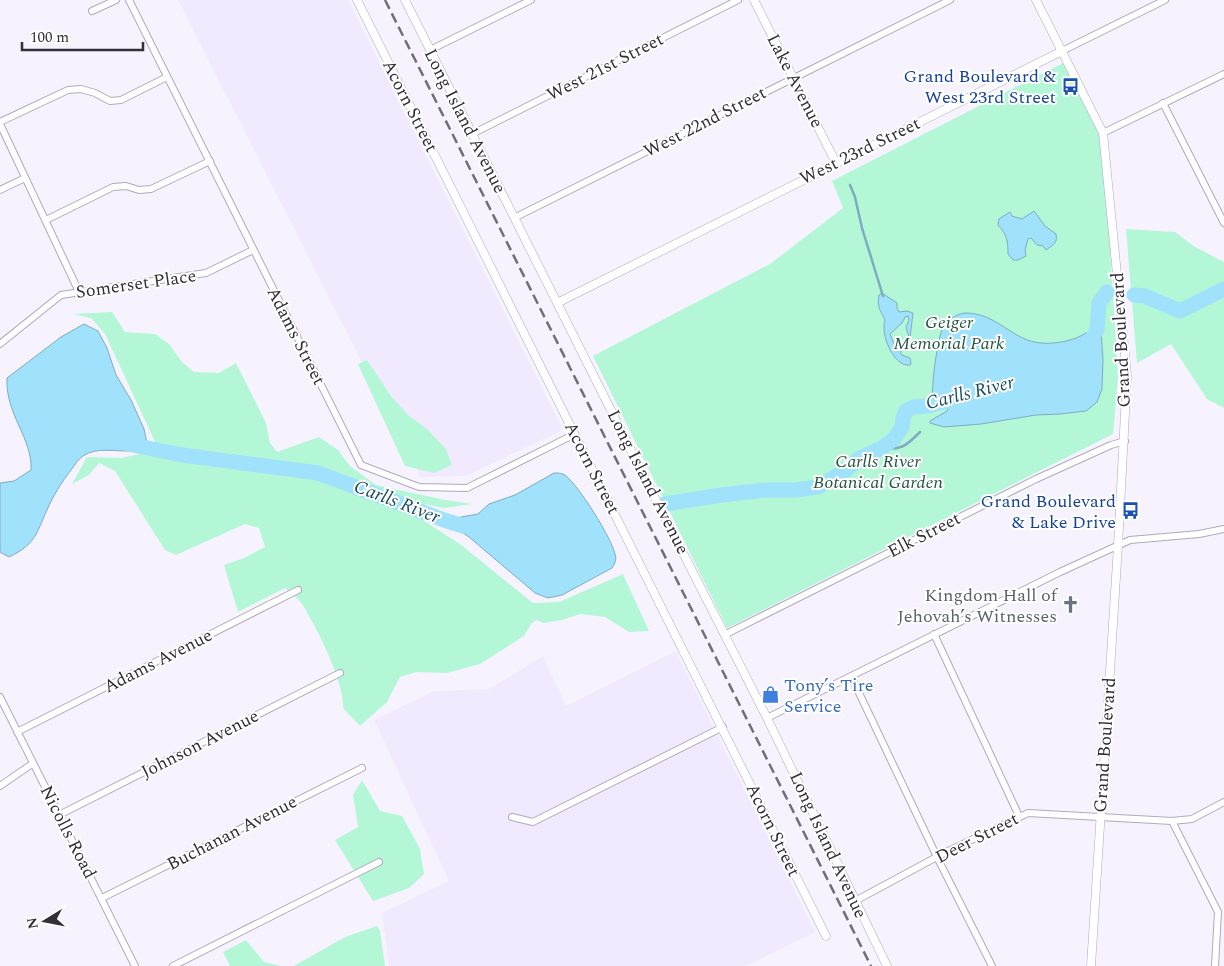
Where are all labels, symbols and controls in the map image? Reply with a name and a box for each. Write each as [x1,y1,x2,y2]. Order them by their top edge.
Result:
scale bar [22,20,144,52]
text: 100 m [30,26,69,49]
street label: West 21st Street [542,26,668,108]
street label: Lake Avenue [760,29,830,133]
street label: Long Island Avenue [417,44,513,198]
street label: Acorn Street [375,55,445,157]
place label: Grand Boulevard & West 23rd Street [904,63,1056,111]
bus stop icon: Grand Boulevard & West 23rd Street [1060,76,1080,96]
street label: West 22nd Street [639,79,771,165]
street label: West 23rd Street [795,110,925,192]
street label: Somerset Place [74,262,198,306]
street label: Grand Boulevard [1104,272,1138,408]
street label: Adams Street [260,282,332,390]
park label: Geiger Memorial Park [894,309,1005,357]
water label: Carlls River [923,368,1018,418]
street label: Long Island Avenue [600,405,696,559]
street label: Acorn Street [557,417,627,519]
park label: Carlls River Botanical Garden [813,448,944,496]
water label: Carlls River [350,472,445,532]
place label: Grand Boulevard & Lake Drive [981,488,1116,536]
bus stop icon: Grand Boulevard & Lake Drive [1120,501,1140,521]
street label: Elk Street [883,505,965,565]
place label: Kingdom Hall of Jehovah’s Witnesses [897,582,1059,630]
church icon: Kingdom Hall of Jehovah’s Witnesses [1061,595,1081,615]
street label: Adams Avenue [99,622,217,700]
place label: Tony’s Tire Service [784,672,874,720]
street label: Grand Boulevard [1087,676,1123,814]
shop icon: Tony’s Tire Service [760,685,780,705]
street label: Johnson Avenue [136,703,264,785]
street label: Long Island Avenue [782,767,874,923]
street label: Acorn Street [739,779,807,881]
street label: Nicolls Road [33,781,103,883]
street label: Buchanan Avenue [162,788,302,878]
street label: Deer Street [931,805,1023,871]
north arrow [20,896,70,946]
text: N [21,916,44,931]

